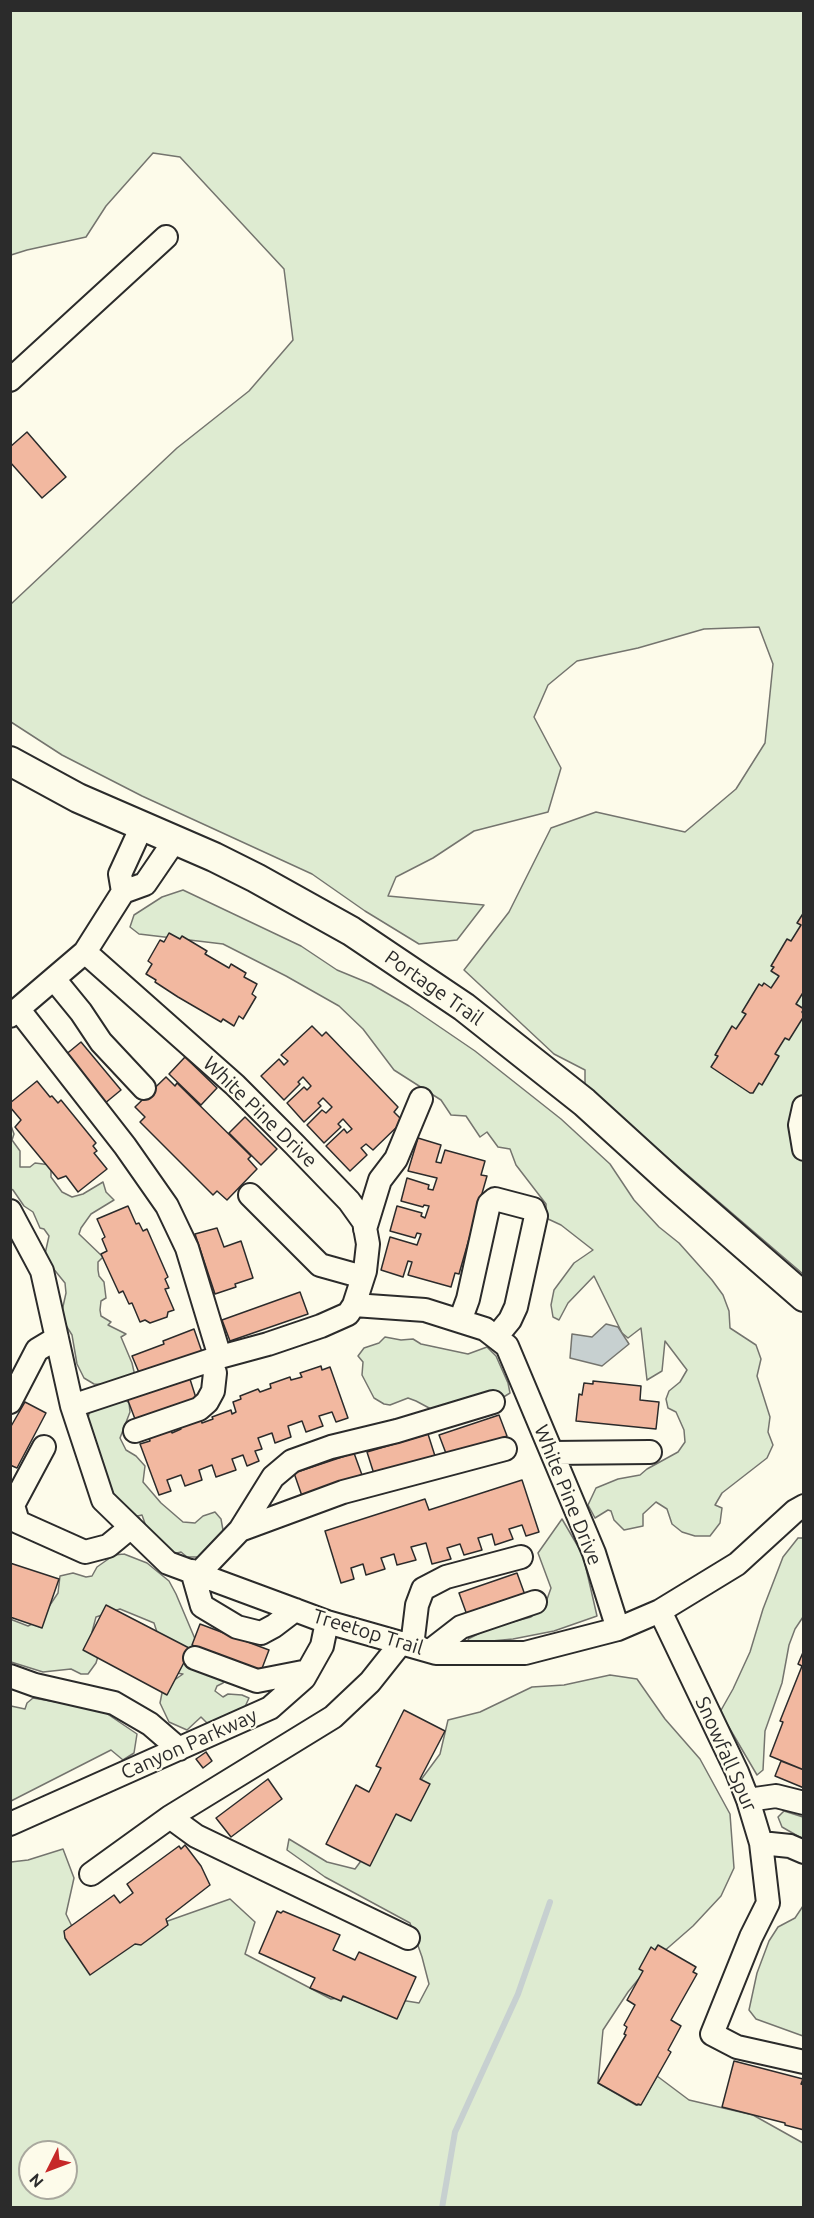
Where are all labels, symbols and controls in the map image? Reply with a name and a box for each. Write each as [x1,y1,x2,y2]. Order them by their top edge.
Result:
street label: Portage Trail [380,945,488,1031]
street label: White Pine Drive [198,1051,322,1173]
street label: White Pine Drive [529,1421,607,1569]
street label: Treetop Trail [310,1604,426,1660]
street label: Snowfall Spur [690,1693,762,1815]
street label: Canyon Parkway [117,1703,261,1785]
north arrow [18,2140,78,2200]
text: N [25,2170,47,2191]

